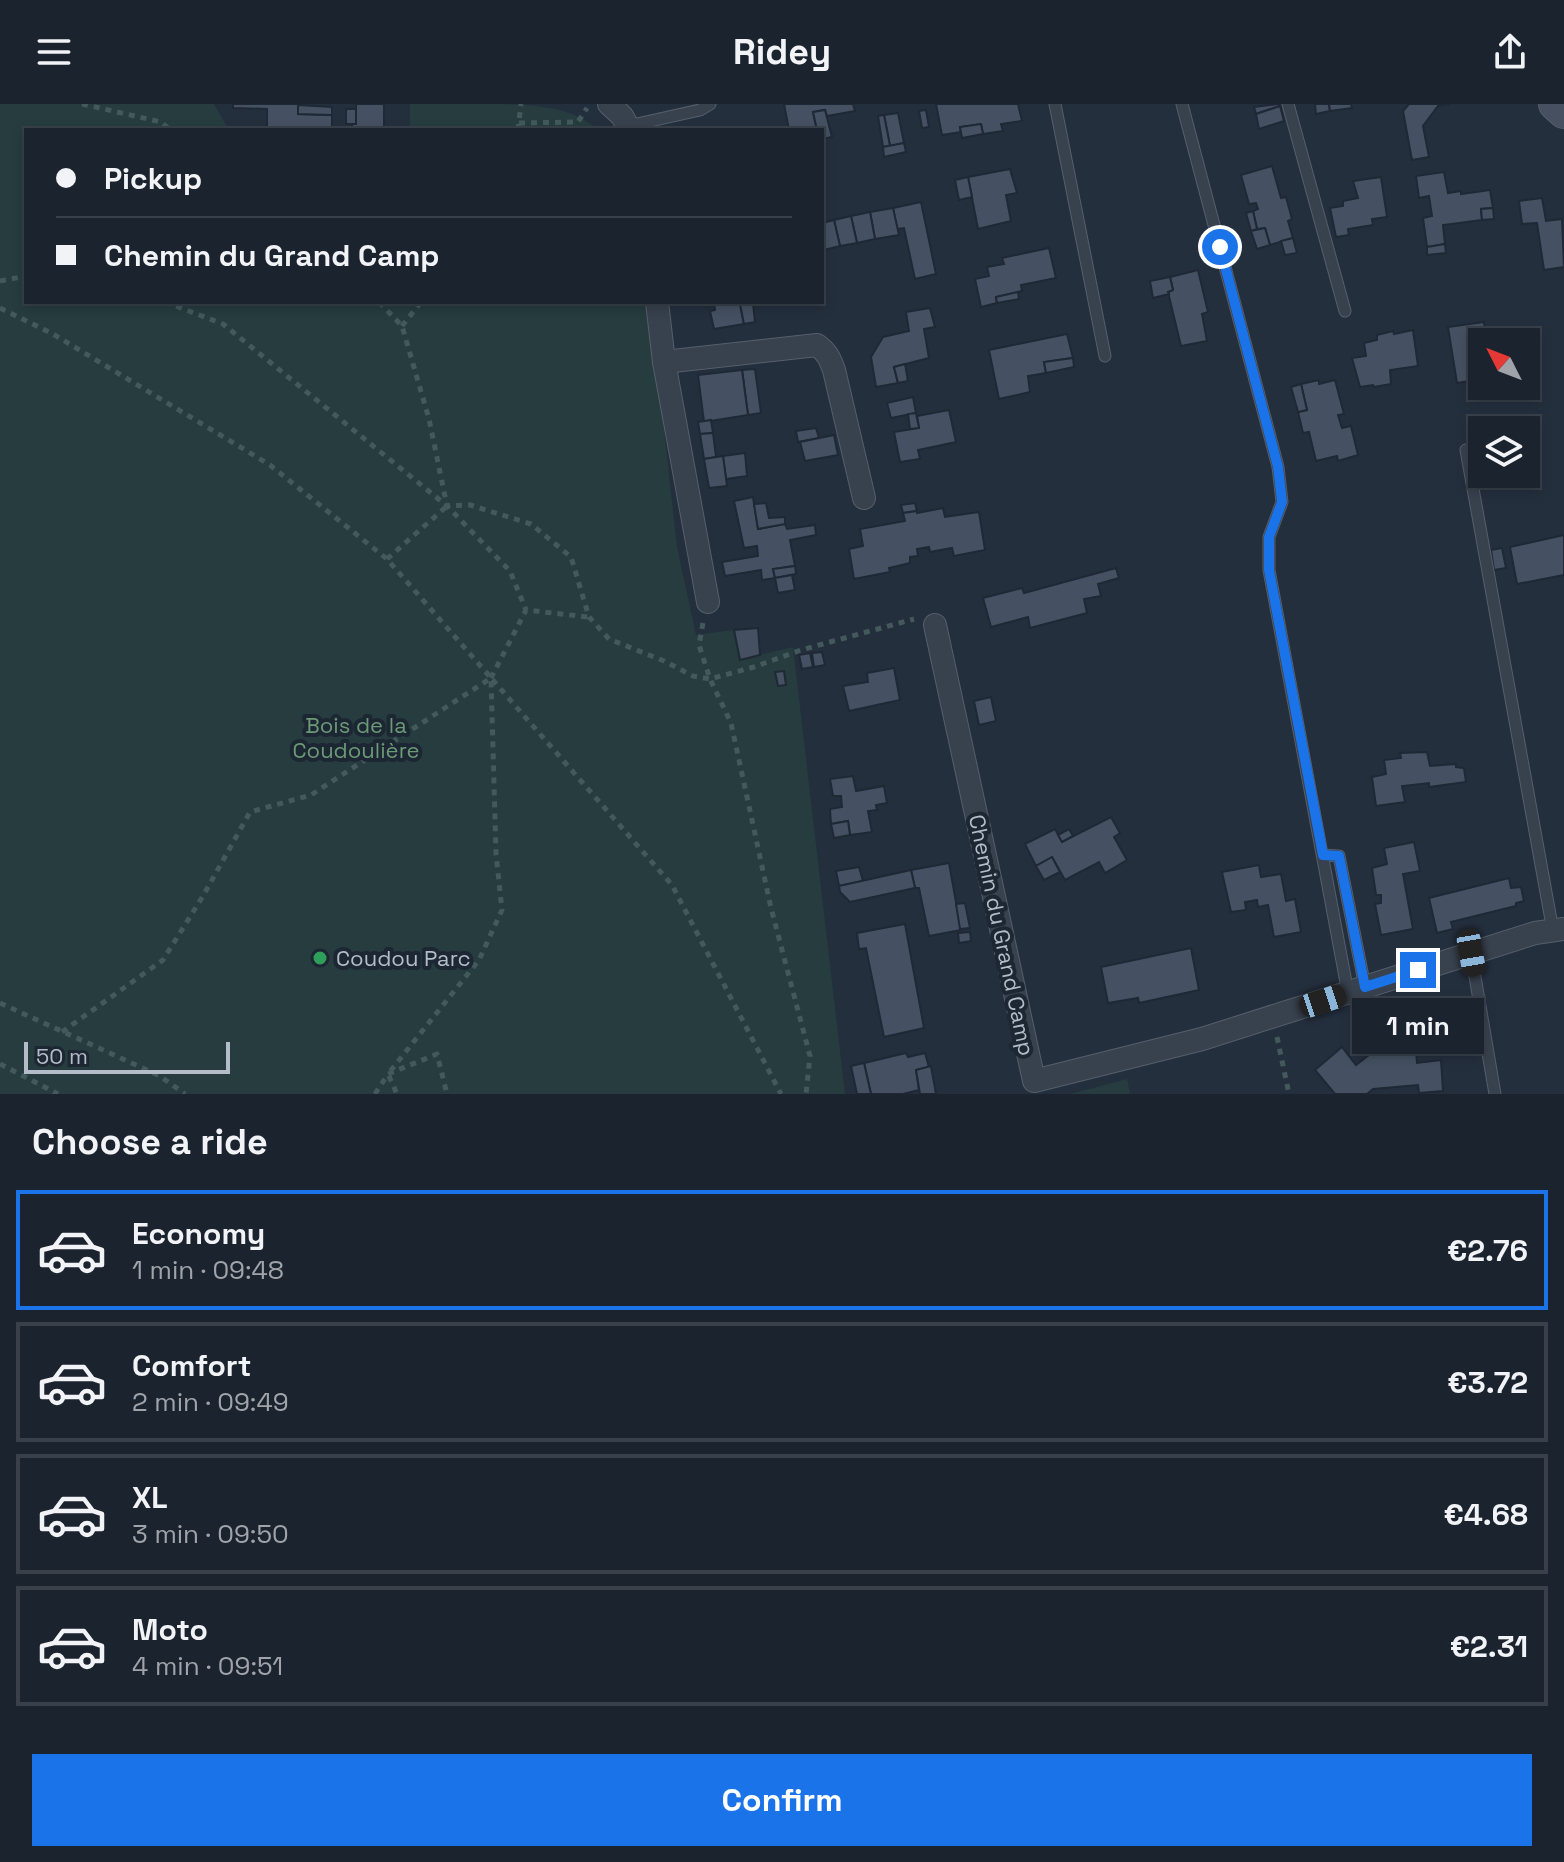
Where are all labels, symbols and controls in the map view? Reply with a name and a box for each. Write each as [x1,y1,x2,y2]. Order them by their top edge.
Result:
text: Ridey [733,29,831,75]
icon: menu [32,30,76,74]
icon: share [1488,30,1532,74]
text: Pickup [104,159,202,198]
route start [1202,229,1238,265]
text: Chemin du Grand Camp [104,236,439,275]
north arrow [1468,328,1540,400]
map controls [1468,328,1540,488]
button: layers [1468,416,1540,488]
park label: Bois de la Coudoulière [292,711,420,764]
street label: Chemin du Grand Camp [963,812,1041,1058]
car [1455,927,1487,979]
place label: Coudou Parc [336,944,471,972]
marker: Coudou Parc [311,949,329,967]
route end [1400,952,1436,988]
car [1296,982,1350,1020]
callout: 1 min [1352,998,1484,1054]
text: 1 min [1386,1009,1450,1043]
scale bar [24,1038,230,1074]
text: 50 m [36,1042,88,1070]
text: Choose a ride [32,1119,268,1165]
icon: car [36,1214,108,1286]
text: Economy [132,1214,265,1253]
text: €2.76 [1447,1231,1528,1270]
text: 1 min · 09:48 [132,1253,284,1287]
icon: car [36,1346,108,1418]
text: Comfort [132,1346,251,1385]
text: €3.72 [1447,1363,1528,1402]
text: 2 min · 09:49 [132,1385,289,1419]
icon: car [36,1478,108,1550]
text: XL [132,1478,168,1517]
text: €4.68 [1443,1495,1528,1534]
text: 3 min · 09:50 [132,1517,289,1551]
icon: car [36,1610,108,1682]
text: Moto [132,1610,208,1649]
text: €2.31 [1450,1627,1528,1666]
text: 4 min · 09:51 [132,1649,283,1683]
button: Confirm [32,1754,1532,1846]

